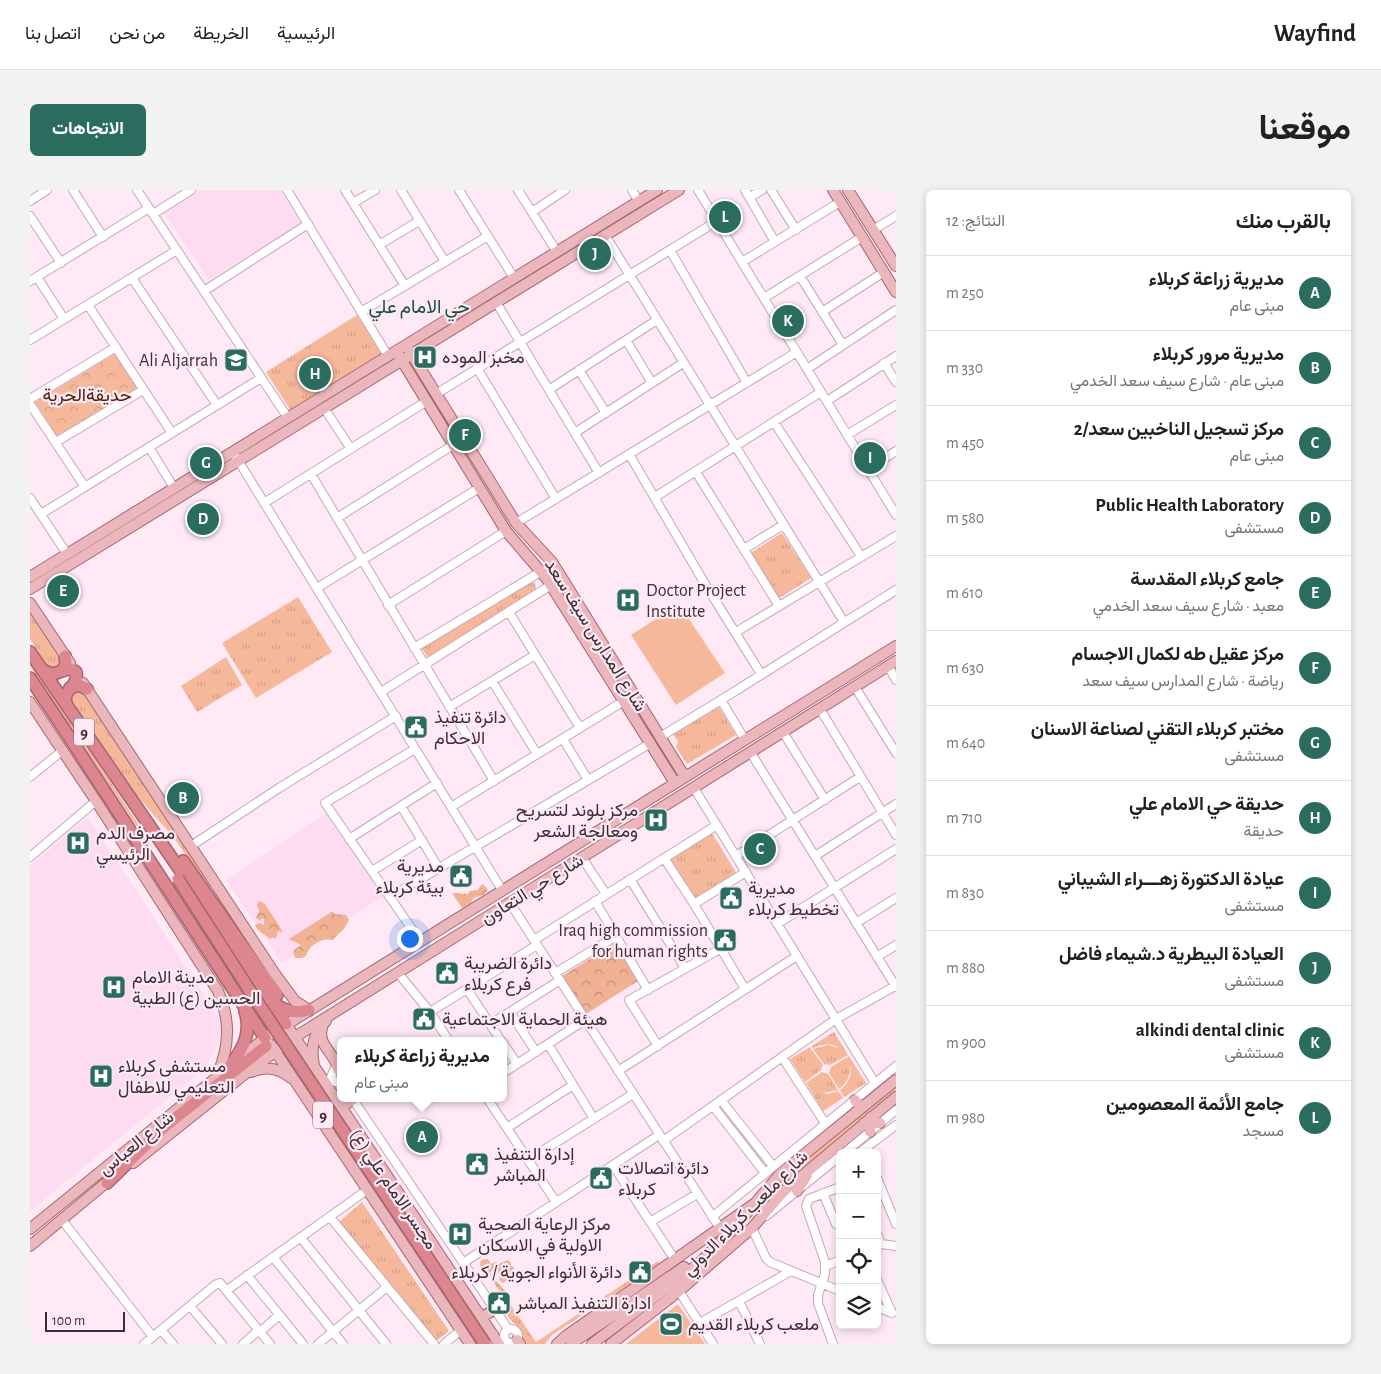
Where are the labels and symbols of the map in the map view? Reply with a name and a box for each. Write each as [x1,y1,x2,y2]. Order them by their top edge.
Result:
pin: L [709,198,741,236]
pin: J [579,235,611,273]
district label: حي الامام علي [368,298,470,322]
pin: K [772,302,804,340]
hospital icon: مخبز الموده [412,344,438,370]
school or university icon: Ali Aljarrah [223,347,249,373]
place label: مخبز الموده [442,349,525,368]
place label: Ali Aljarrah [139,352,218,370]
pin: H [299,355,331,393]
park label: حديقةالحرية [42,387,132,406]
pin: F [449,416,481,454]
pin: I [854,439,886,477]
pin: G [190,444,222,482]
pin: D [187,500,219,538]
street label: شارع المدارس سيف سعد [539,556,649,716]
pin: E [47,572,79,610]
place label: Doctor Project Institute [646,582,746,621]
hospital icon: Doctor Project Institute [615,587,641,613]
place label: دائرة تنفيذ الاحكام [434,709,506,750]
public building icon: دائرة تنفيذ الاحكام [403,714,429,740]
road number: 9 [74,718,94,746]
pin: B [167,779,199,817]
place label: مركز بلوند لتسريح ومعالجة الشعر [516,802,638,842]
hospital icon: مركز بلوند لتسريح ومعالجة الشعر [643,807,669,833]
place label: مصرف الدم الرئيسي [96,825,175,869]
hospital icon: مصرف الدم الرئيسي [65,830,91,856]
pin: C [744,830,776,868]
street label: شارع حي التعاون [478,851,590,933]
place label: مديرية بيئة كربلاء [375,858,444,898]
public building icon: مديرية بيئة كربلاء [448,863,474,889]
place label: مديرية تخطيط كربلاء [748,880,839,920]
public building icon: مديرية تخطيط كربلاء [718,885,744,911]
place label: Iraq high commission for human rights [558,922,708,961]
your location [397,926,423,952]
public building icon: Iraq high commission for human rights [712,927,738,953]
place label: دائرة الضريبة فرع كربلاء [464,955,552,996]
public building icon: دائرة الضريبة فرع كربلاء [434,960,460,986]
place label: مدينة الامام الحسين (ع) الطبية [132,969,260,1010]
hospital icon: مدينة الامام الحسين (ع) الطبية [101,974,127,1000]
public building icon: هيئة الحماية الاجتماعية [411,1006,437,1032]
place label: هيئة الحماية الاجتماعية [442,1011,608,1029]
place label: مستشفى كربلاء التعليمي للاطفال [118,1058,235,1102]
hospital icon: مستشفى كربلاء التعليمي للاطفال [88,1063,114,1089]
road number: 9 [313,1102,333,1128]
street label: شارع العباس [96,1108,179,1181]
pin: A [406,1118,438,1156]
street label: مجسر الامام علي (ع) [342,1126,440,1256]
place label: إدارة التنفيذ المباشر [493,1146,574,1186]
street label: شارع ملعب كربلاء الدولي [680,1148,815,1283]
public building icon: إدارة التنفيذ المباشر [464,1151,490,1177]
place label: دائرة اتصالات كربلاء [618,1160,709,1200]
public building icon: دائرة اتصالات كربلاء [588,1165,614,1191]
place label: مركز الرعاية الصحية الاولية في الاسكان [478,1216,611,1260]
hospital icon: مركز الرعاية الصحية الاولية في الاسكان [447,1221,473,1247]
public building icon: دائرة الأنواء الجوية / كربلاء [627,1259,653,1285]
place label: دائرة الأنواء الجوية / كربلاء [451,1262,622,1283]
public building icon: ادارة التنفيذ المباشر [486,1290,512,1316]
place label: ادارة التنفيذ المباشر [515,1295,651,1314]
scale bar [45,1309,125,1332]
sports icon: ملعب كربلاء القديم [658,1311,684,1337]
place label: ملعب كربلاء القديم [688,1316,819,1336]

